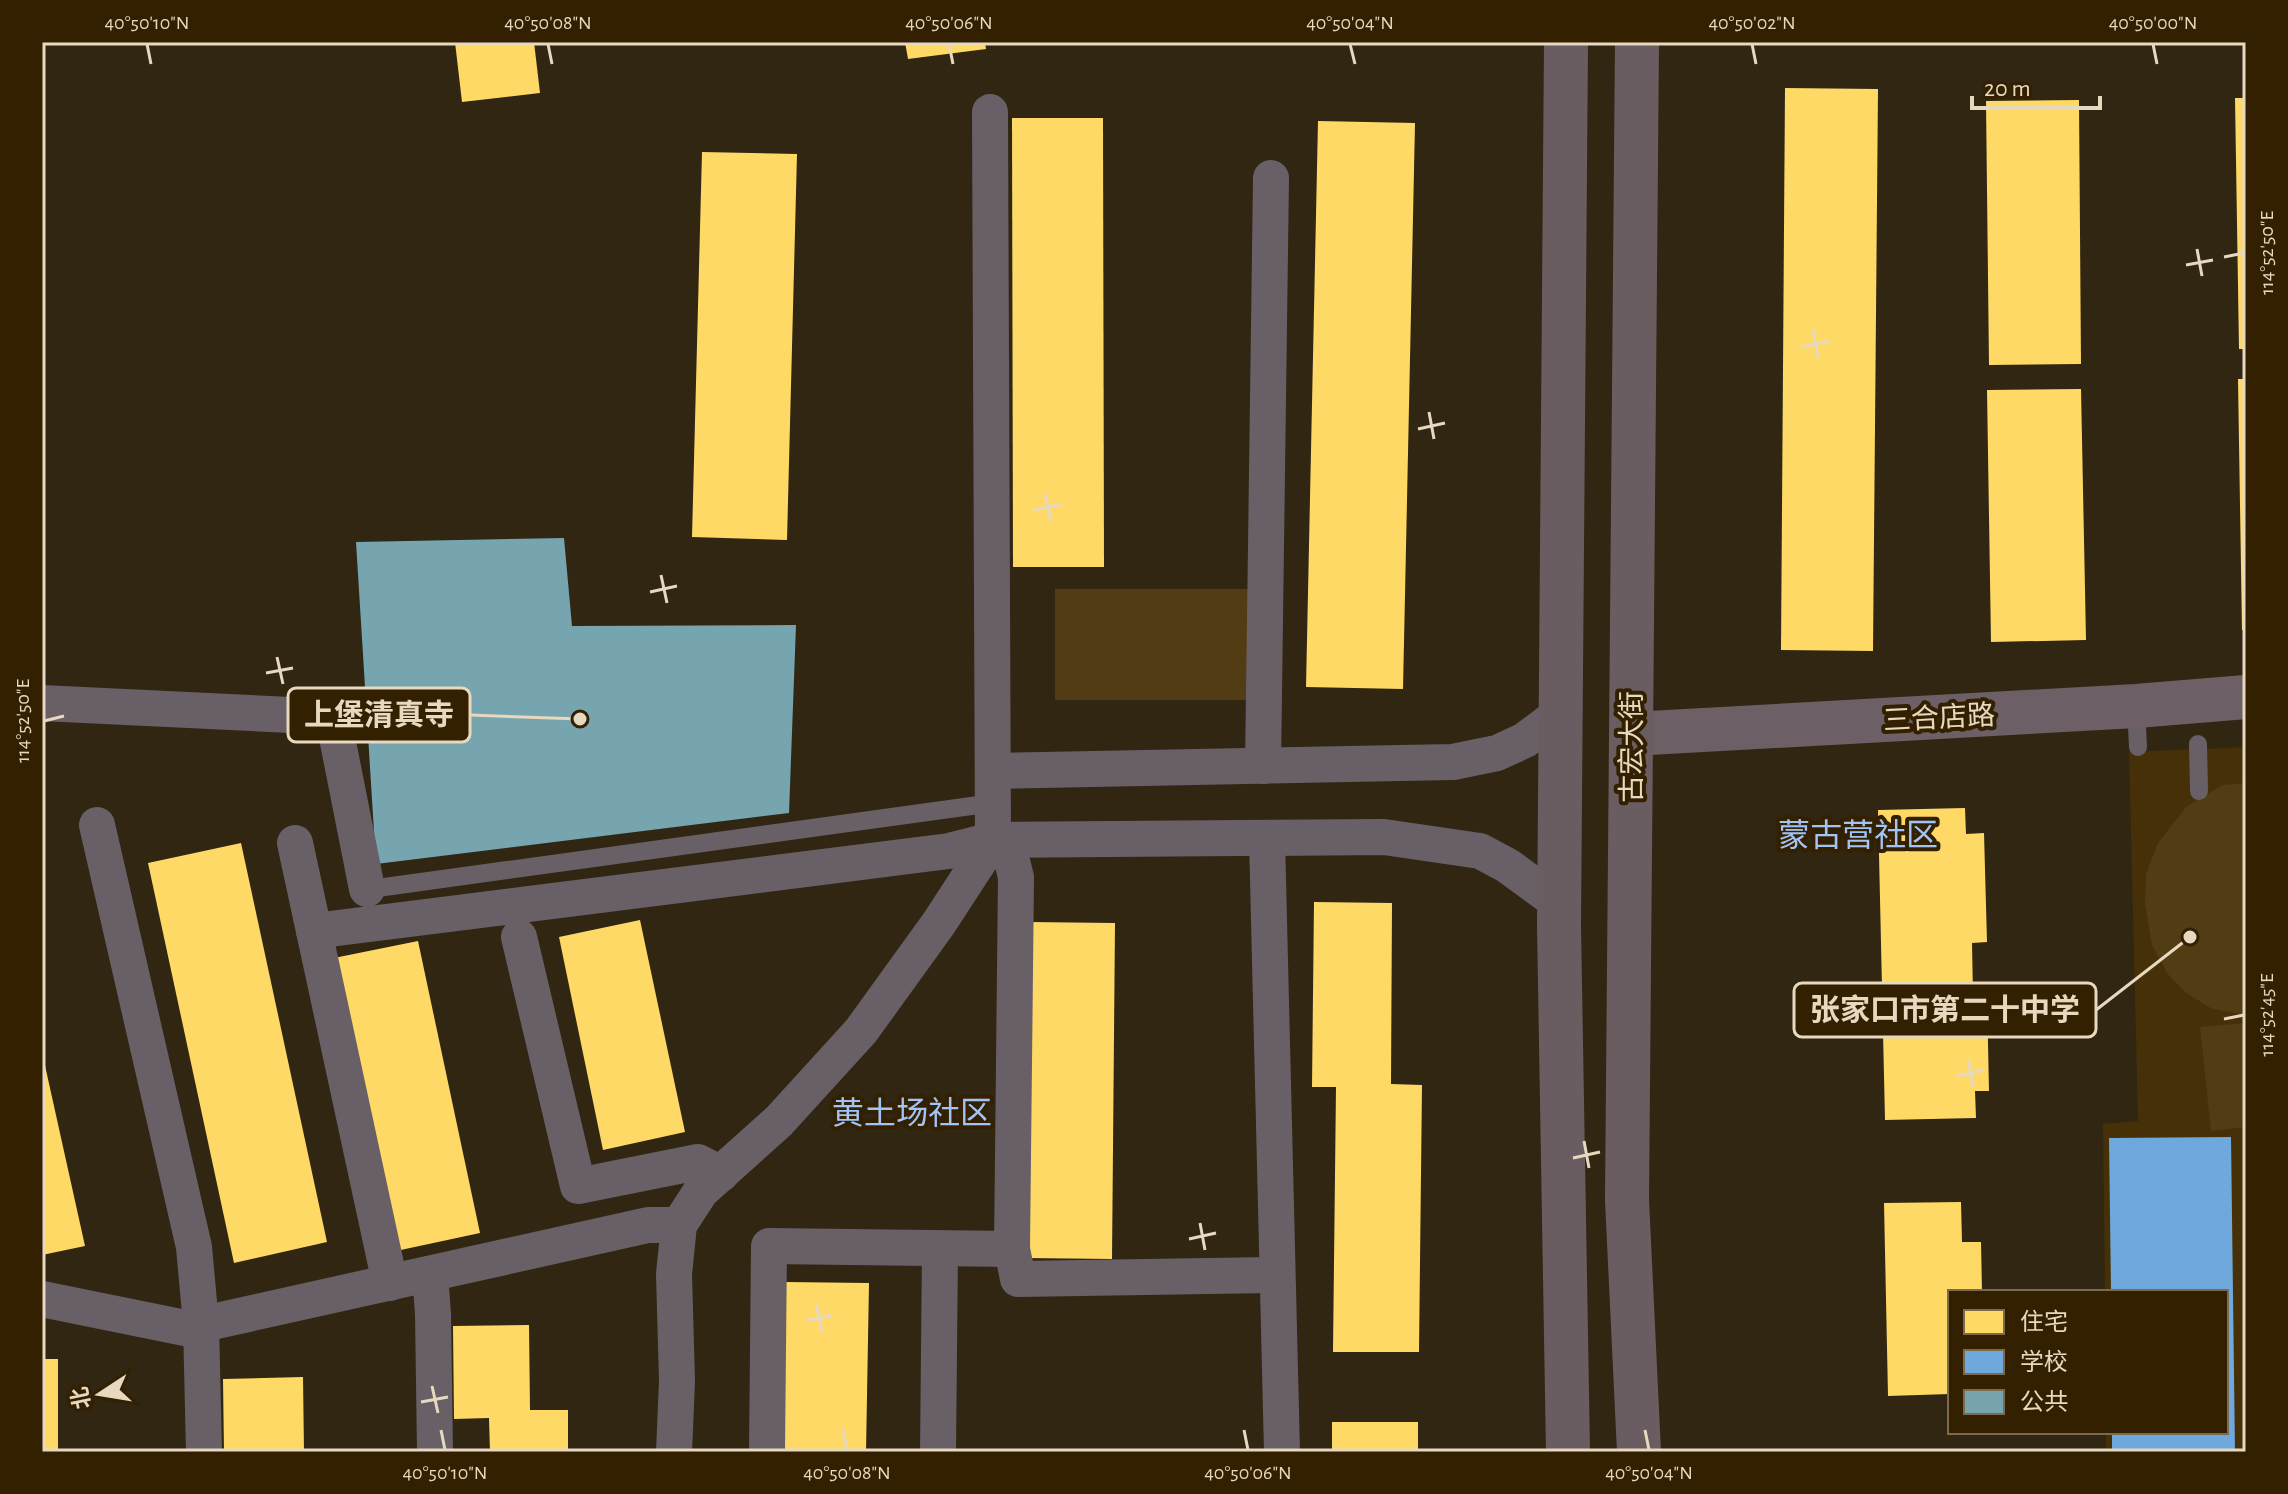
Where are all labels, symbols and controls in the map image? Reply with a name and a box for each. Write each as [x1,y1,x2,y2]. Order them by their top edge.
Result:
text: 40°50'10"N [105,13,189,33]
text: 40°50'08"N [504,13,592,33]
text: 40°50'06"N [905,13,993,33]
text: 40°50'04"N [1306,13,1394,33]
text: 40°50'02"N [1708,13,1796,33]
text: 40°50'00"N [2109,13,2197,33]
scale bar [1972,60,2100,110]
text: 20 m [1984,77,2031,101]
text: 114°52'50"E [2257,211,2277,295]
text: 114°52'50"E [13,679,33,763]
callout: 上堡清真寺 [288,688,470,742]
street label: 古宏大街 [1617,691,1647,803]
text: 上堡清真寺 [304,699,454,731]
street label: 三合店路 [1882,700,1996,736]
district label: 蒙古营社区 [1778,818,1938,852]
text: 114°52'45"E [2257,973,2277,1057]
callout: 张家口市第二十中学 [1794,983,2096,1037]
text: 张家口市第二十中学 [1810,994,2080,1026]
district label: 黄土场社区 [832,1096,992,1130]
legend [1948,1290,2228,1434]
text: 住宅 [2020,1309,2068,1335]
text: 学校 [2020,1349,2068,1375]
north arrow [60,1354,140,1434]
text: 北 [67,1385,94,1411]
text: 公共 [2020,1390,2068,1415]
text: 40°50'10"N [403,1463,487,1483]
text: 40°50'08"N [803,1463,891,1483]
text: 40°50'06"N [1204,1463,1292,1483]
text: 40°50'04"N [1605,1463,1693,1483]

